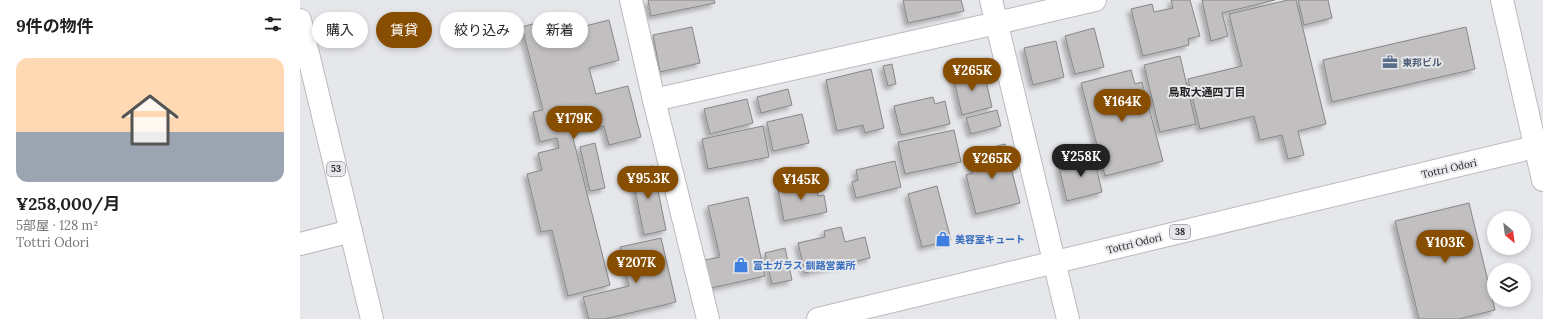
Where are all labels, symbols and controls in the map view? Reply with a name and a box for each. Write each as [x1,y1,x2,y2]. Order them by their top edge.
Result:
chip: 購入 [312,12,368,48]
chip: 賃貸 [376,12,432,48]
chip: 絞り込み [440,12,524,48]
chip: 新着 [532,12,588,48]
icon: filters [262,13,284,35]
text: 9件の物件 [16,15,94,37]
office icon: 東邦ビル [1381,53,1399,71]
place label: 東邦ビル [1402,56,1442,69]
pin: ¥265K [944,58,1000,92]
text: ¥265K [952,62,992,79]
icon: home [114,84,186,156]
district label: 鳥取大通四丁目 [1169,85,1246,99]
pin: ¥164K [1094,89,1150,123]
text: ¥164K [1103,93,1141,110]
pin: ¥179K [546,106,602,140]
text: ¥179K [555,110,593,127]
pin: ¥258K [1053,144,1109,178]
pin: ¥265K [964,146,1020,180]
text: ¥258K [1061,148,1101,165]
text: ¥265K [972,150,1012,167]
street label: Tottri Odori [1420,156,1478,181]
road number: 53 [327,162,345,176]
pin: ¥95.3K [615,166,681,200]
pin: ¥145K [773,167,829,201]
text: ¥95.3K [626,170,670,187]
text: ¥145K [782,171,820,188]
text: ¥258,000/月 [16,193,120,215]
north arrow [1487,211,1531,255]
map controls [1487,211,1531,307]
text: 5部屋 · 128 m² [16,217,98,234]
road number: 38 [1170,225,1190,239]
shop icon: 美容室キュート [934,230,952,248]
street label: Tottri Odori [1105,230,1163,257]
pin: ¥103K [1417,230,1473,264]
place label: 美容室キュート [955,233,1025,246]
text: Tottri Odori [16,234,89,251]
text: ¥103K [1425,234,1465,251]
pin: ¥207K [608,250,664,284]
text: ¥207K [616,254,656,271]
shop icon: 富士ガラス 釧路営業所 [732,256,750,274]
place label: 富士ガラス 釧路営業所 [753,259,855,272]
button: layers [1487,263,1531,307]

